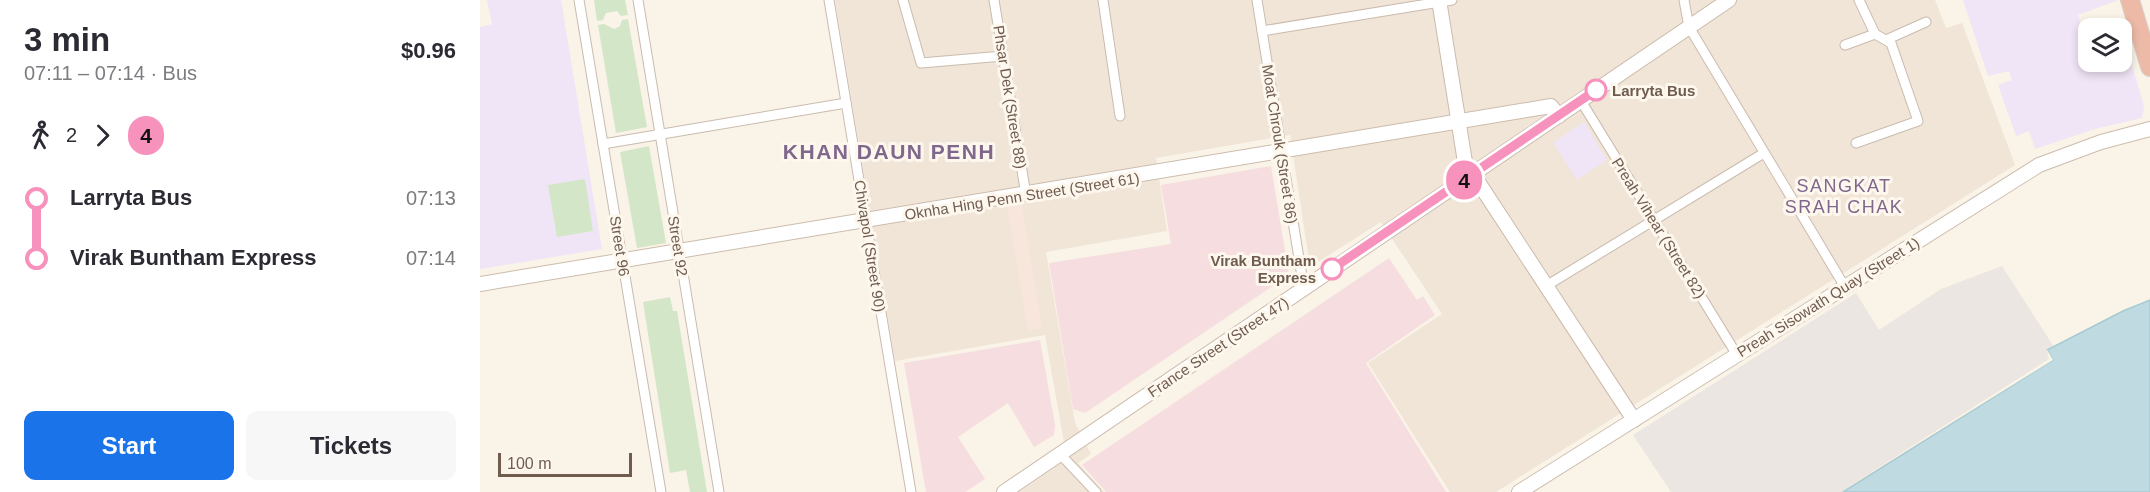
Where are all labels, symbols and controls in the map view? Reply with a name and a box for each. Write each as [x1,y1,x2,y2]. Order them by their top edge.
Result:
map controls [2078,18,2132,72]
button: layers [2078,18,2132,72]
text: 3 min [24,21,110,58]
street label: Phsar Dek (Street 88) [990,24,1030,170]
text: $0.96 [401,38,456,63]
text: 07:11 – 07:14 · Bus [24,62,197,84]
street label: Moat Chrouk (Street 86) [1259,63,1301,225]
marker: Larryta Bus [1585,79,1607,101]
place label: Larryta Bus [1612,82,1695,99]
icon: walk [24,119,57,152]
icon: forward [86,119,119,152]
text: 2 [66,124,77,146]
text: 4 [140,124,152,147]
district label: KHAN DAUN PENH [783,140,995,163]
street label: Preah Vihear (Street 82) [1609,155,1709,301]
line badge: 4 [1444,160,1484,200]
street label: Oknha Hing Penn Street (Street 61) [903,169,1141,223]
text: 4 [1458,169,1470,192]
district label: SANGKAT SRAH CHAK [1785,176,1903,217]
street label: Chivapol (Street 90) [851,179,889,313]
text: Larryta Bus [70,185,192,210]
text: 07:13 [406,187,456,209]
street label: Street 96 [607,215,633,277]
street label: Street 92 [665,215,691,277]
street label: Preah Sisowath Quay (Street 1) [1734,234,1922,360]
text: Virak Buntham Express [70,245,317,270]
text: 07:14 [406,247,456,269]
place label: Virak Buntham Express [1210,252,1316,286]
marker: Virak Buntham Express [1321,258,1343,280]
street label: France Street (Street 47) [1144,294,1292,400]
button: Start [24,411,234,480]
button: Tickets [246,411,456,480]
scale bar [498,450,632,478]
text: 100 m [507,455,551,472]

